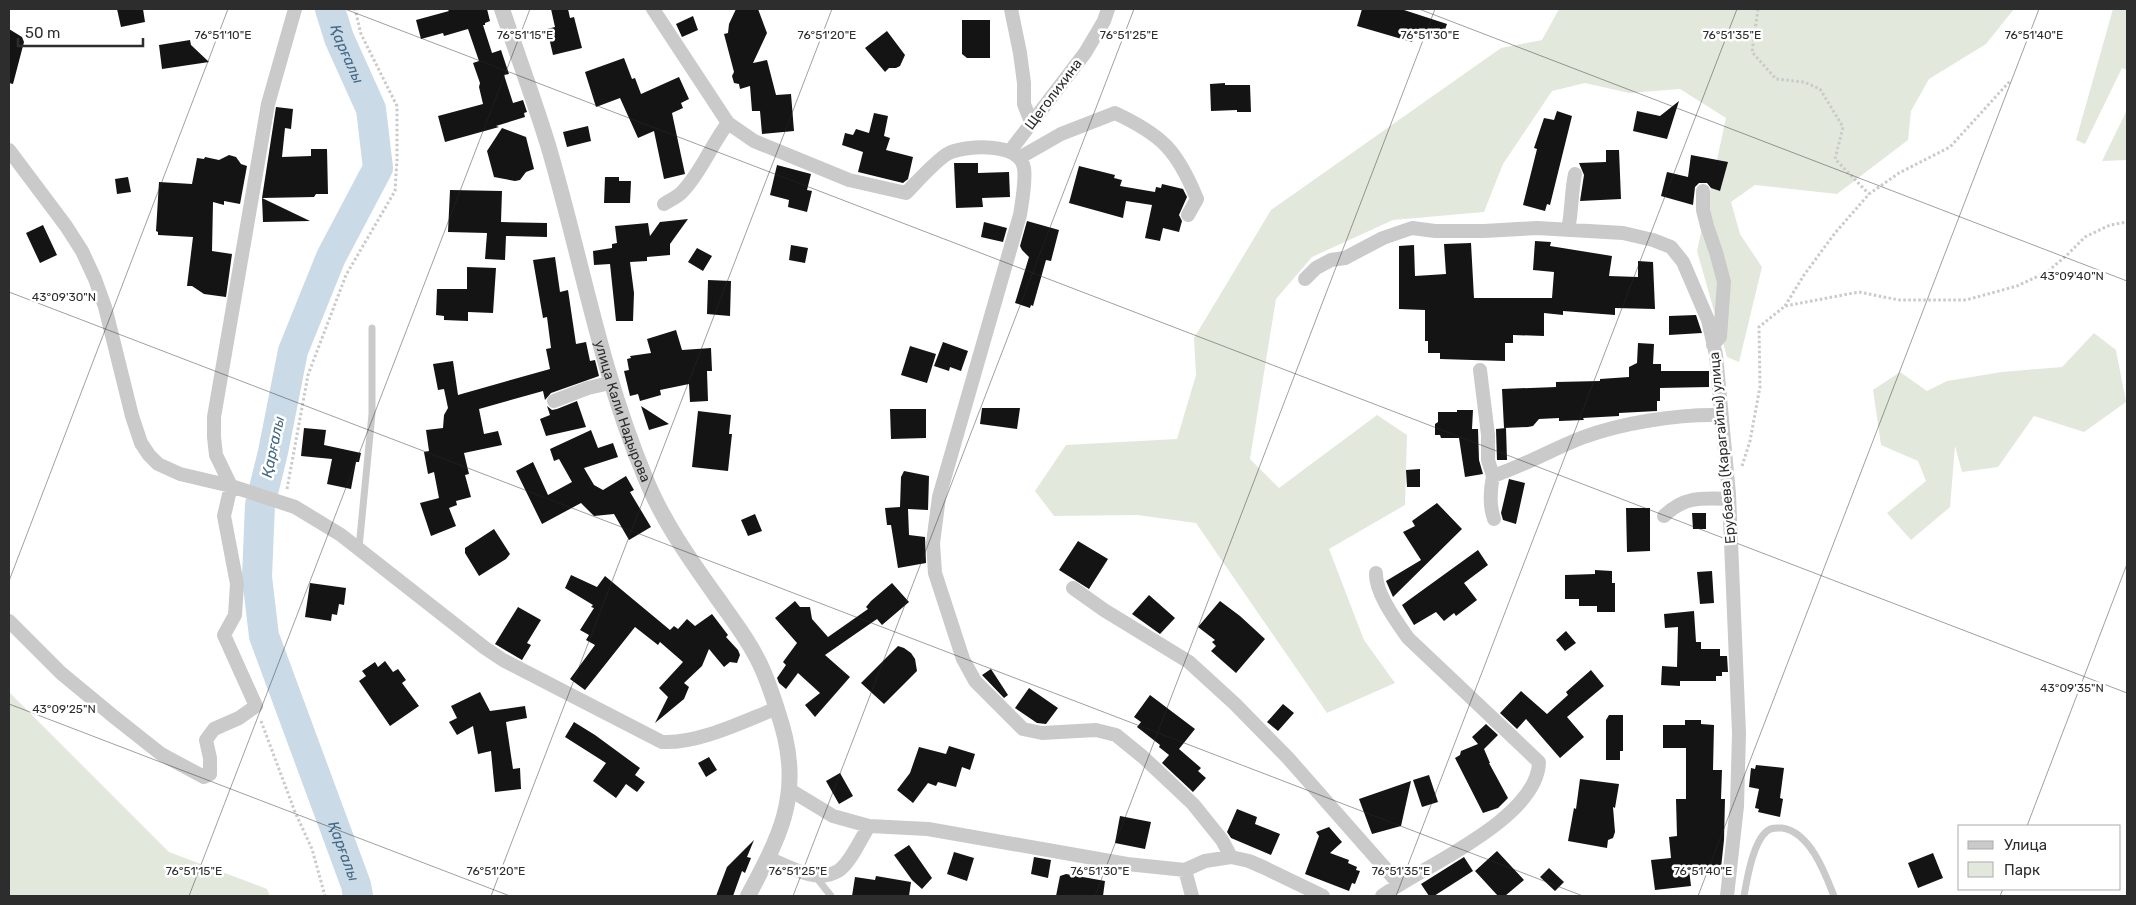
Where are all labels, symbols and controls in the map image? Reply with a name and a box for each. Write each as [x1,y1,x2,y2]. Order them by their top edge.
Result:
scale bar [18,15,142,47]
water label: Қарғалы [326,22,367,87]
text: 50 m [25,24,60,42]
text: 76°51'10"E [195,28,251,42]
text: 76°51'15"E [497,28,553,42]
text: 76°51'20"E [798,28,856,42]
text: 76°51'25"E [1100,28,1158,42]
text: 76°51'30"E [1401,28,1459,42]
text: 76°51'35"E [1703,28,1761,42]
text: 76°51'40"E [2005,28,2063,42]
street label: Щеголихина [1021,56,1086,133]
text: 43°09'40"N [2040,269,2104,283]
text: 43°09'30"N [32,290,96,304]
street label: улица Кали Надырова [591,338,654,485]
street label: Ерубаева (Карагайлы) улица [1706,351,1739,545]
water label: Қарғалы [258,414,288,479]
text: 43°09'35"N [2040,681,2104,695]
text: 43°09'25"N [32,702,96,716]
water label: Қарғалы [324,819,363,884]
legend [1958,825,2121,890]
text: Улица [2004,836,2047,854]
text: Парк [2004,861,2040,879]
text: 76°51'15"E [166,864,222,878]
text: 76°51'20"E [467,864,525,878]
text: 76°51'25"E [769,864,827,878]
text: 76°51'30"E [1071,864,1129,878]
text: 76°51'35"E [1372,864,1430,878]
text: 76°51'40"E [1674,864,1732,878]

